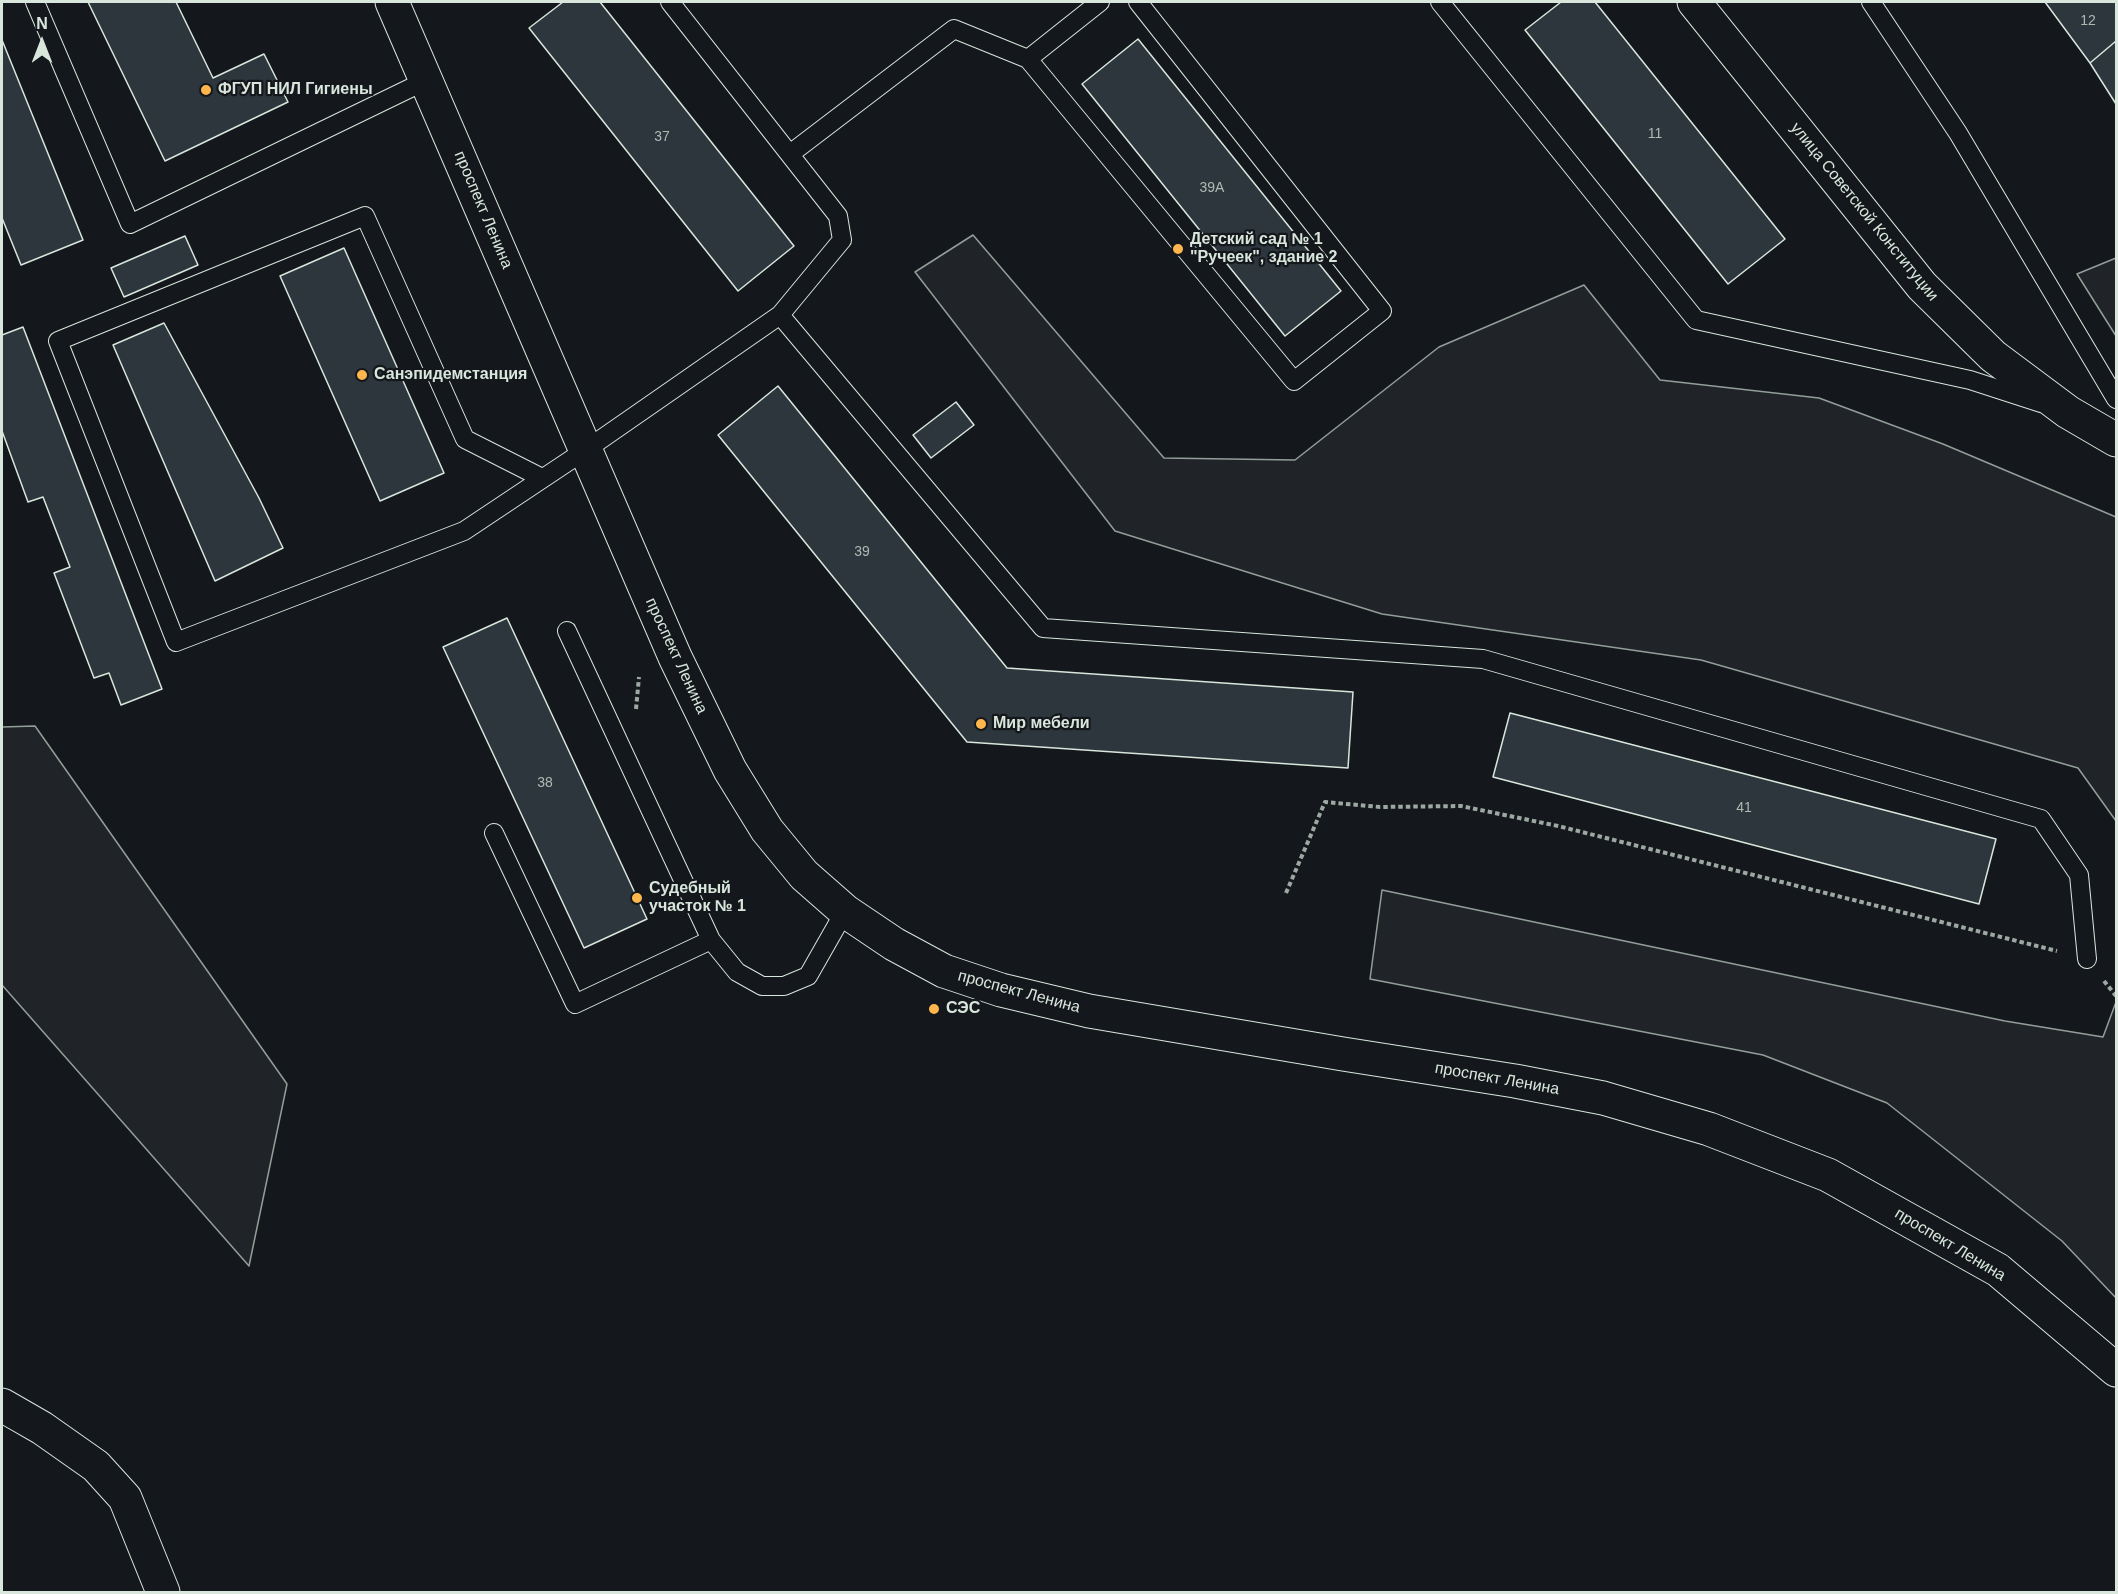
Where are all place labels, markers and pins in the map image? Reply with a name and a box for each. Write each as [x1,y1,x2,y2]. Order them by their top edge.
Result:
place label: ФГУП НИЛ Гигиены [218,80,373,100]
marker: ФГУП НИЛ Гигиены [199,83,213,97]
place label: Детский сад № 1 "Ручеек", здание 2 [1190,230,1337,268]
marker: Детский сад № 1 "Ручеек", здание 2 [1171,242,1185,256]
place label: Санэпидемстанция [374,365,527,385]
marker: Санэпидемстанция [355,368,369,382]
place label: Мир мебели [993,714,1090,734]
marker: Мир мебели [974,717,988,731]
place label: Судебный участок № 1 [649,879,746,917]
marker: Судебный участок № 1 [630,891,644,905]
place label: СЭС [946,999,980,1019]
marker: СЭС [927,1002,941,1016]

